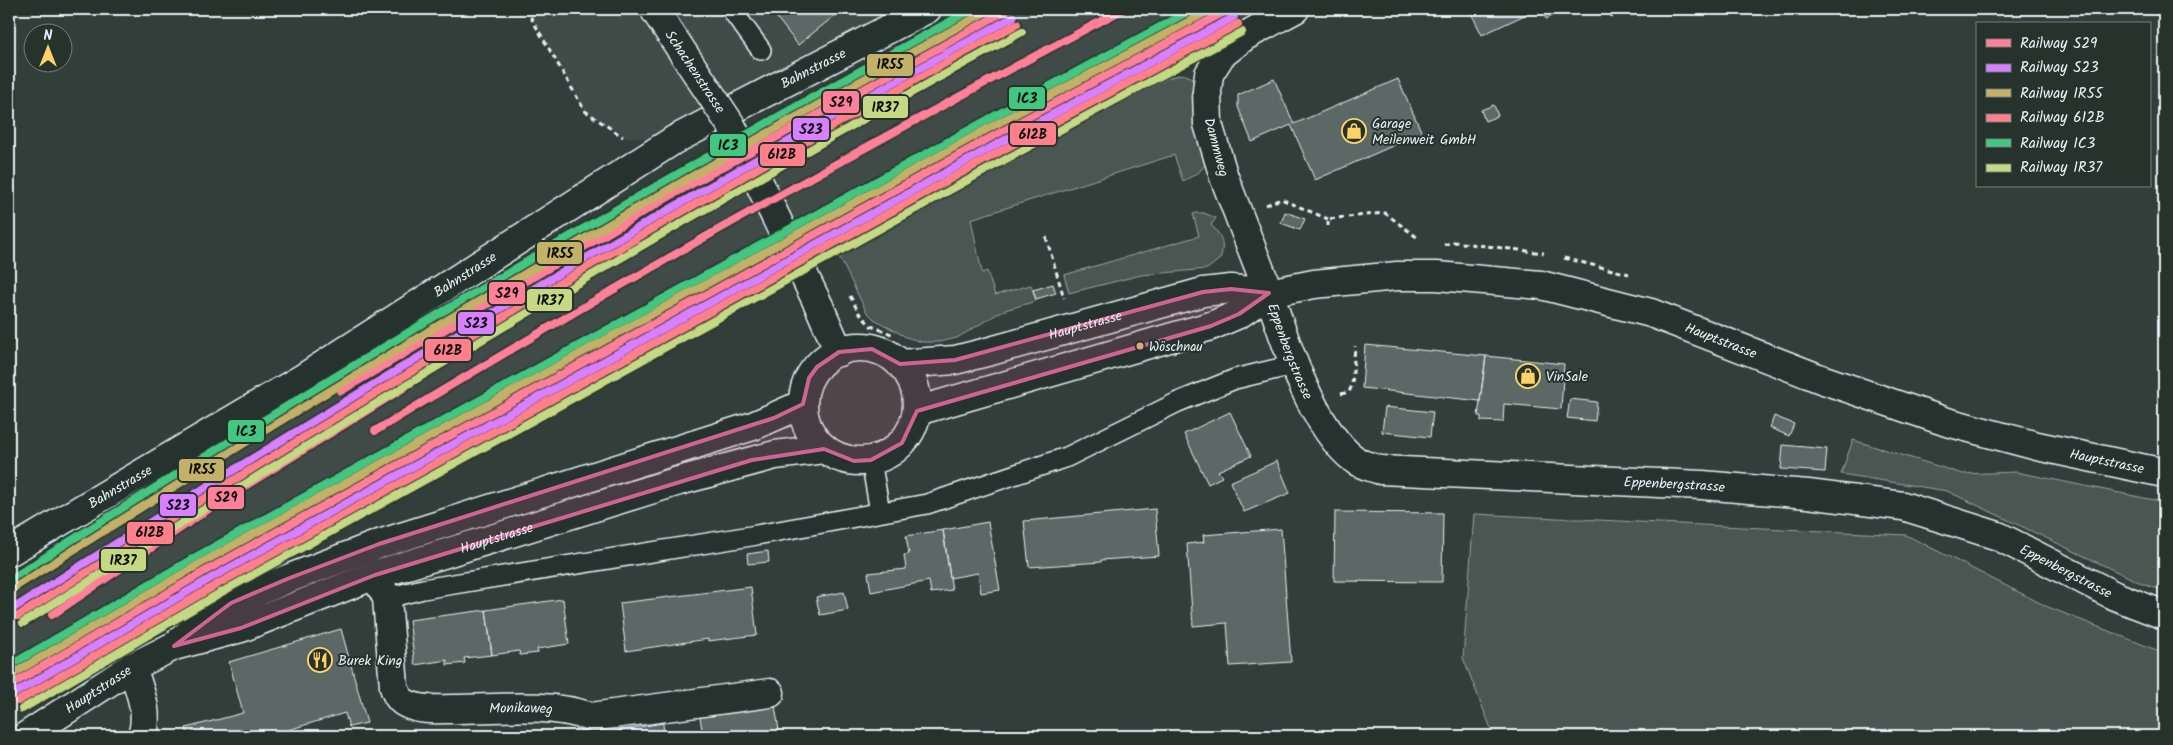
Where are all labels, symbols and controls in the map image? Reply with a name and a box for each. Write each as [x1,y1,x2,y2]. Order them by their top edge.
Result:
north arrow [22,22,72,72]
legend [1976,22,2150,188]
text: N [44,25,53,47]
street label: Schachenstrasse [659,26,731,119]
text: Railway S29 [2020,32,2098,56]
street label: Bahnstrasse [777,42,851,95]
line badge: IR55 [866,53,914,77]
text: IR55 [877,54,905,76]
text: Railway S23 [2020,56,2099,80]
text: Railway IR55 [2020,82,2104,106]
line badge: IC3 [1008,86,1046,110]
text: IC3 [1017,88,1038,110]
line badge: S29 [822,90,860,114]
text: S29 [830,92,852,114]
line badge: IR37 [862,95,909,119]
text: IR37 [871,97,899,119]
text: Railway 612B [2020,106,2105,130]
place label: Garage Meilenweit GmbH [1372,113,1476,151]
street label: Dammweg [1198,115,1234,179]
line badge: S23 [792,117,830,141]
shop icon: Garage Meilenweit GmbH [1341,118,1367,144]
text: S23 [799,119,823,141]
line badge: 612B [1009,122,1057,146]
text: 612B [1019,124,1047,146]
text: Railway IC3 [2020,132,2096,156]
line badge: IC3 [709,133,747,157]
text: IC3 [718,135,739,157]
line badge: 612B [759,143,806,167]
text: 612B [768,144,796,166]
text: Railway IR37 [2020,156,2103,180]
line badge: IR55 [536,241,583,265]
text: IR55 [547,243,575,265]
street label: Bahnstrasse [429,246,502,303]
line badge: S29 [488,281,526,305]
text: S29 [496,283,518,305]
line badge: IR37 [526,288,573,312]
text: IR37 [536,290,564,312]
street label: Eppenbergstrasse [1261,301,1319,404]
street label: Hauptstrasse [1046,305,1125,346]
line badge: S23 [457,311,495,335]
text: S23 [464,313,488,335]
street label: Hauptstrasse [1681,317,1761,365]
place label: Wöschnau [1149,337,1203,358]
line badge: 612B [424,338,472,362]
text: 612B [434,340,462,362]
marker: Wöschnau [1135,341,1145,351]
shop icon: VinSale [1515,363,1541,389]
place label: VinSale [1546,366,1589,388]
line badge: IC3 [227,419,265,443]
text: IC3 [236,421,257,443]
street label: Hauptstrasse [2067,443,2147,481]
line badge: IR55 [178,458,225,482]
street label: Bahnstrasse [84,459,157,515]
text: IR55 [189,459,217,481]
street label: Eppenbergstrasse [1623,471,1726,499]
line badge: S29 [207,486,245,510]
text: S29 [215,487,237,509]
line badge: S23 [159,493,197,517]
text: S23 [166,495,190,517]
street label: Hauptstrasse [457,517,537,560]
line badge: 612B [126,521,174,545]
text: 612B [136,522,164,544]
street label: Eppenbergstrasse [2016,539,2116,605]
line badge: IR37 [100,548,147,572]
text: IR37 [109,550,137,572]
restaurant icon: Burek King [307,647,333,673]
place label: Burek King [338,650,402,672]
street label: Hauptstrasse [61,660,137,720]
street label: Monikaweg [489,697,554,721]

